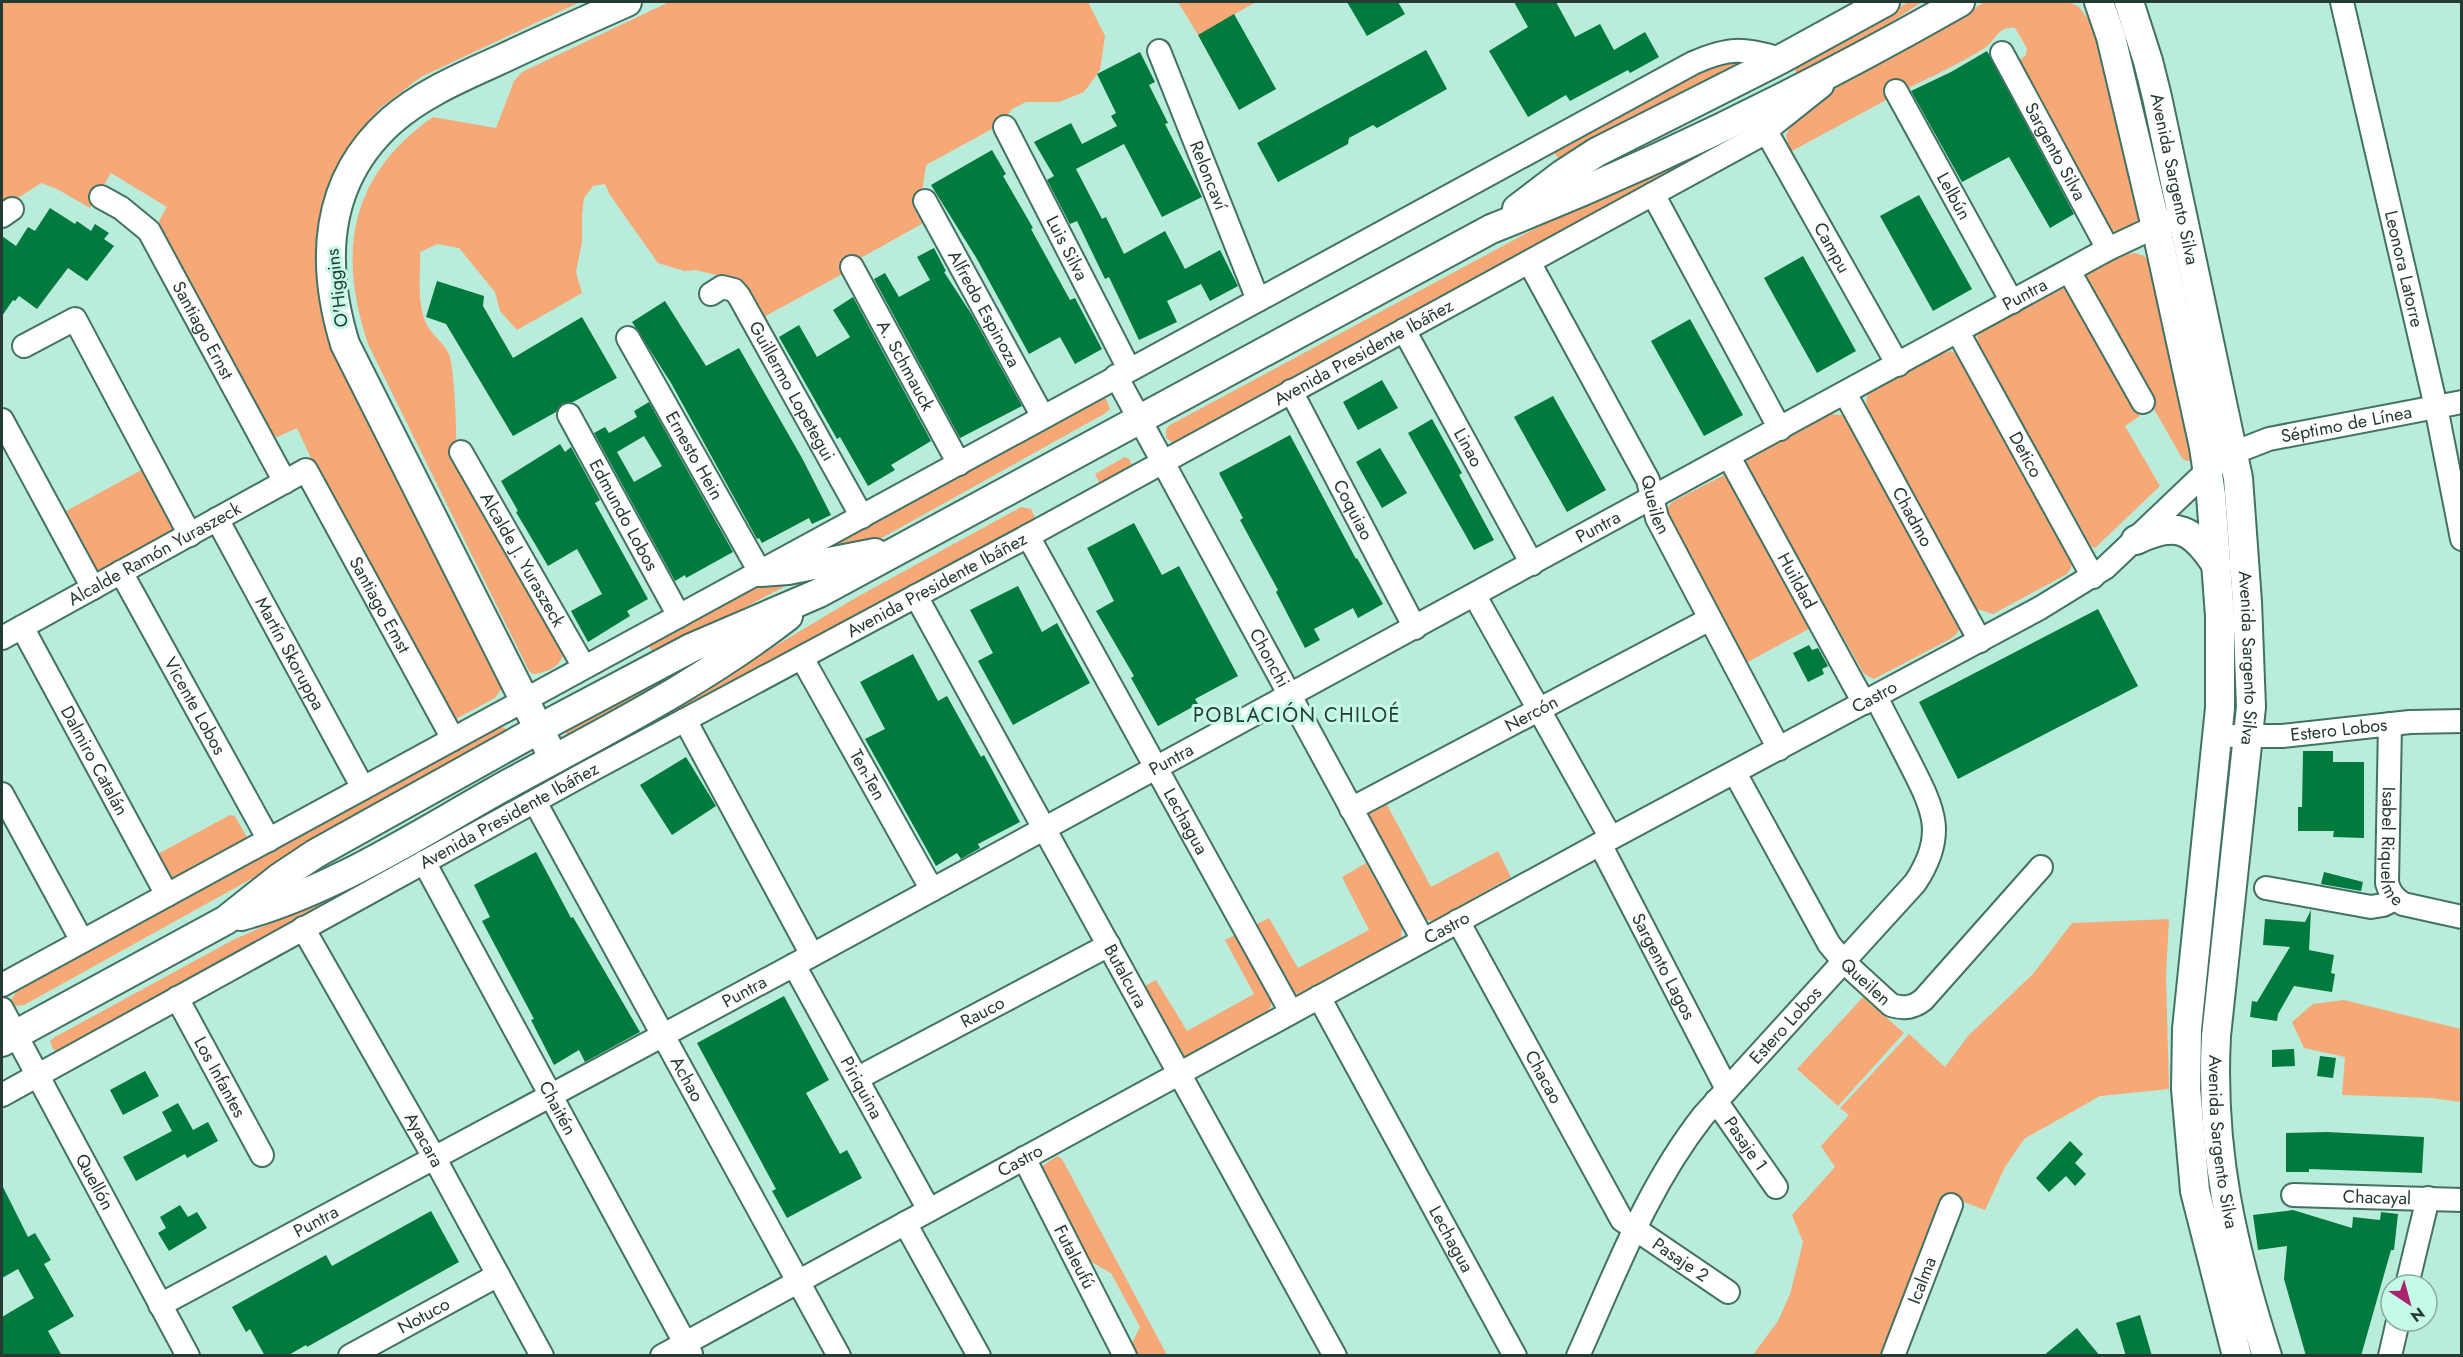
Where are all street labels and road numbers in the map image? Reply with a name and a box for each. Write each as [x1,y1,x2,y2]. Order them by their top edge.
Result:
street label: Avenida Sargento Silva [2144,91,2205,267]
street label: Sargento Silva [2018,98,2092,205]
street label: Reloncaví [1183,137,1234,215]
street label: Lelbún [1930,168,1977,225]
street label: Leonora Latorre [2378,208,2430,330]
street label: Luis Silva [1040,211,1095,285]
street label: Campu [1807,217,1857,278]
street label: Alfredo Espinoza [941,246,1027,372]
street label: O'Higgins [319,247,355,329]
street label: Puntra [1998,272,2052,317]
street label: Santiago Ernst [166,276,240,385]
street label: Avenida Presidente Ibáñez [1269,292,1459,412]
street label: A. Schmauck [870,315,941,416]
street label: Guillermo Lopetegui [742,316,841,466]
street label: Séptimo de Línea [2279,399,2414,449]
street label: Ernesto Hein [659,407,730,505]
street label: Linao [1447,423,1490,472]
street label: Detico [2002,427,2049,482]
street label: Edmundo Lobos [583,454,665,576]
street label: Queilen [1634,472,1676,539]
street label: Coquiao [1327,475,1380,545]
street label: Chadmo [1886,482,1939,552]
street label: Alcalde J. Yuraszeck [474,487,572,632]
street label: Alcalde Ramón Yuraszeck [63,496,246,612]
street label: Puntra [1571,504,1625,550]
street label: Avenida Presidente Ibáñez [842,526,1032,644]
street label: Huildad [1771,548,1823,613]
street label: Santiago Emst [343,552,417,659]
street label: Avenida Sargento Silva [2232,570,2264,747]
street label: Martín Skoruppa [249,592,331,715]
street label: Chonchi [1243,624,1296,692]
street label: Vicente Lobos [157,652,233,760]
street label: Castro [1847,674,1902,720]
street label: Nercón [1500,689,1563,738]
street label: Dalmiro Catalán [54,701,135,820]
street label: Estero Lobos [2289,712,2388,748]
street label: Puntra [1144,737,1198,782]
street label: Ten-Ten [843,745,892,805]
street label: Avenida Presidente Ibáñez [415,755,604,875]
street label: Lechagua [1157,783,1215,859]
street label: Isabel Riquelme [2374,786,2409,912]
street label: Castro [1419,905,1474,951]
street label: Sargento Lagos [1625,909,1702,1025]
street label: Butalcura [1097,939,1154,1013]
street label: Queilen [1835,952,1897,1012]
street label: Puntra [717,969,771,1014]
street label: Estero Lobos [1743,981,1828,1070]
street label: Rauco [956,989,1009,1034]
street label: Los Infantes [187,1032,252,1122]
street label: Chacao [1518,1046,1569,1109]
street label: Achao [664,1052,710,1107]
street label: Piriquina [834,1052,889,1124]
street label: Avenida Sargento Silva [2202,1055,2245,1231]
street label: Chaitén [532,1076,583,1140]
street label: Ayacara [398,1107,450,1172]
street label: Pasaje 1 [1718,1111,1774,1176]
street label: Castro [993,1137,1048,1184]
street label: Quellón [69,1149,120,1215]
street label: Chacayal [2342,1183,2412,1211]
street label: Puntra [289,1199,343,1244]
street label: Lechagua [1422,1201,1480,1277]
street label: Futaleufú [1047,1220,1102,1293]
street label: Pasaje 2 [1647,1231,1714,1288]
street label: Icalma [1901,1253,1943,1308]
street label: Notuco [393,1291,455,1341]

